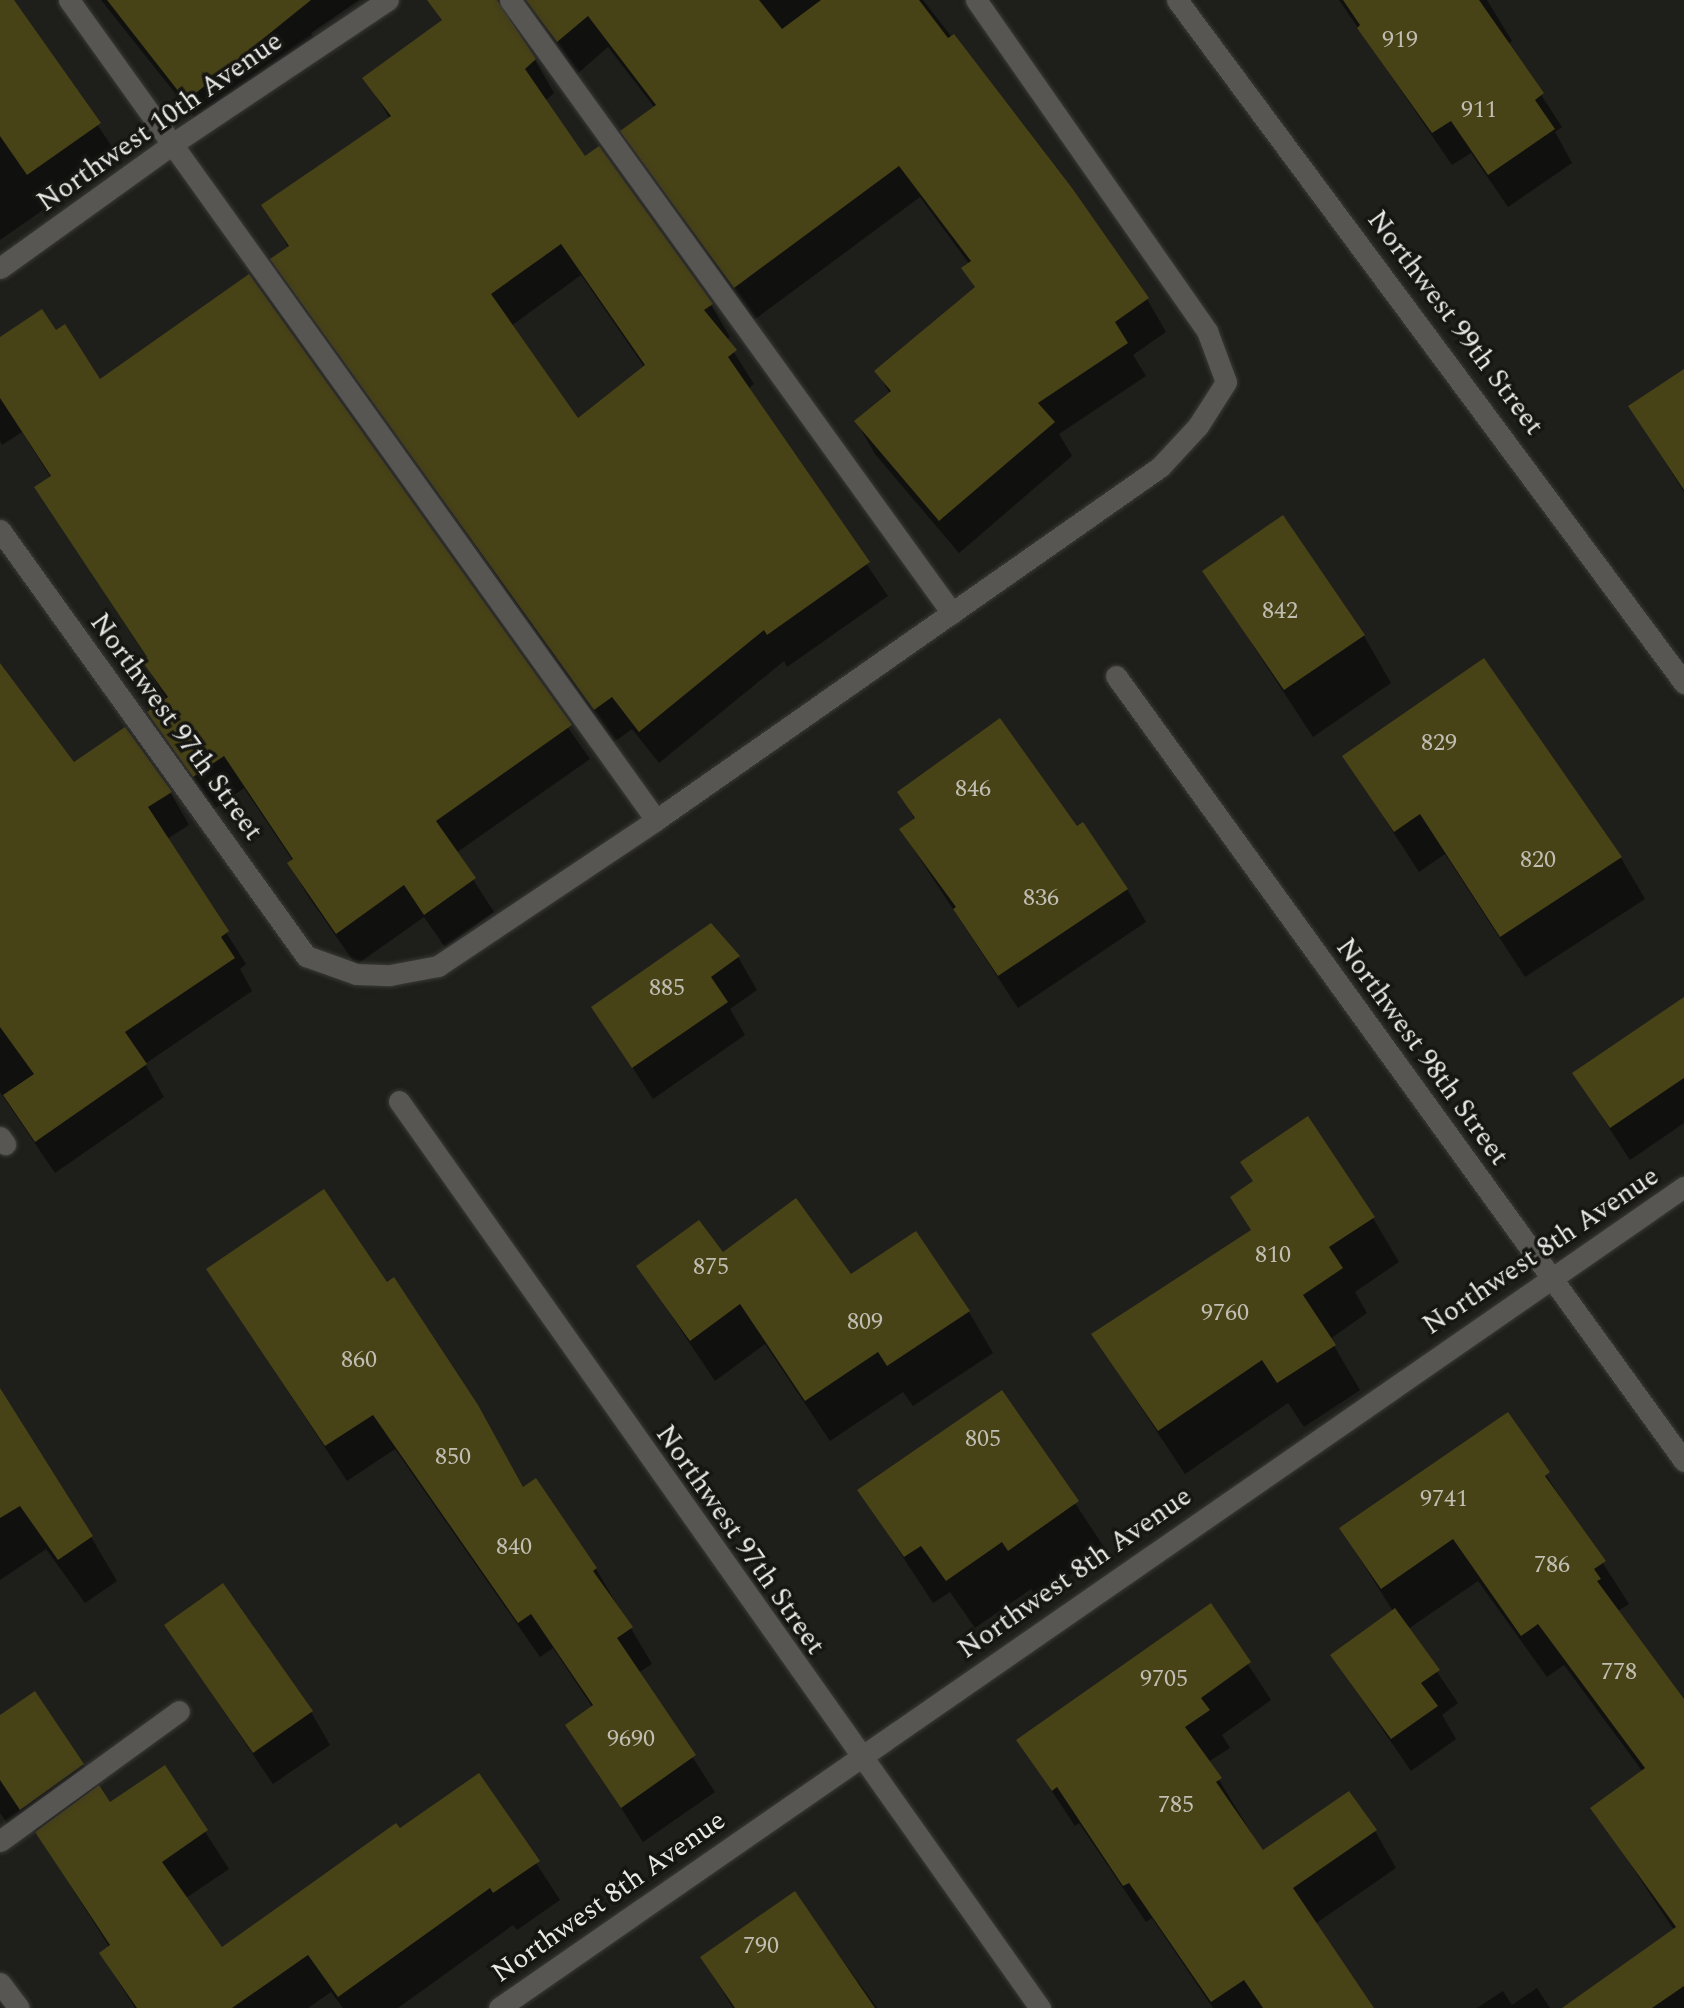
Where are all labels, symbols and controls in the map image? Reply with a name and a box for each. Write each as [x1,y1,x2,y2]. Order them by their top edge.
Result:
street label: Northwest 10th Avenue [31,25,289,219]
house number: 919 [1382,27,1418,55]
house number: 911 [1461,97,1497,125]
street label: Northwest 99th Street [1360,204,1550,442]
house number: 842 [1262,598,1298,626]
street label: Northwest 97th Street [82,607,270,847]
house number: 829 [1421,730,1457,758]
house number: 846 [955,776,991,804]
house number: 820 [1520,847,1556,875]
house number: 836 [1023,885,1059,913]
street label: Northwest 98th Street [1328,932,1516,1172]
house number: 885 [649,975,685,1003]
street label: Northwest 8th Avenue [1417,1159,1665,1343]
house number: 810 [1255,1242,1291,1270]
house number: 875 [693,1254,729,1282]
house number: 9760 [1201,1300,1249,1328]
house number: 809 [847,1309,883,1337]
house number: 860 [341,1347,377,1375]
street label: Northwest 97th Street [648,1419,832,1661]
house number: 805 [965,1426,1001,1454]
house number: 850 [435,1444,471,1472]
street label: Northwest 8th Avenue [952,1480,1198,1666]
house number: 9741 [1420,1486,1468,1514]
house number: 840 [496,1534,532,1562]
house number: 786 [1534,1552,1570,1580]
house number: 778 [1601,1659,1637,1687]
house number: 9705 [1140,1666,1188,1694]
house number: 9690 [607,1726,655,1754]
house number: 785 [1158,1792,1194,1820]
street label: Northwest 8th Avenue [486,1804,732,1990]
house number: 790 [743,1933,779,1961]

